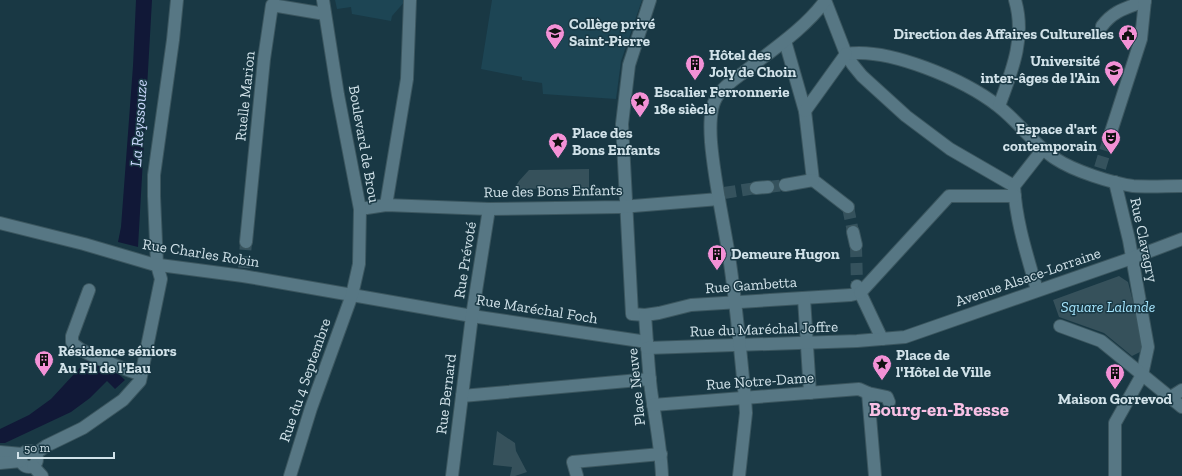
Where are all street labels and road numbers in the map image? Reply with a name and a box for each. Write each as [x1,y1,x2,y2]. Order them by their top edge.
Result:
street label: Ruelle Marion [231,50,259,142]
street label: Boulevard de Brou [345,84,383,205]
street label: Rue des Bons Enfants [483,181,623,201]
street label: Rue Clavagry [1126,196,1162,284]
street label: Rue Prévoté [450,220,480,300]
street label: Rue Charles Robin [141,235,261,271]
street label: Avenue Alsace-Lorraine [953,244,1103,310]
street label: Rue Gambetta [704,273,798,297]
street label: Rue Maréchal Foch [475,290,600,328]
street label: Rue du 4 Septembre [275,316,335,444]
street label: Rue du Maréchal Joffre [690,317,838,341]
street label: Place Neuve [623,347,649,427]
street label: Rue Bernard [432,352,460,435]
street label: Rue Notre-Dame [705,368,815,394]

